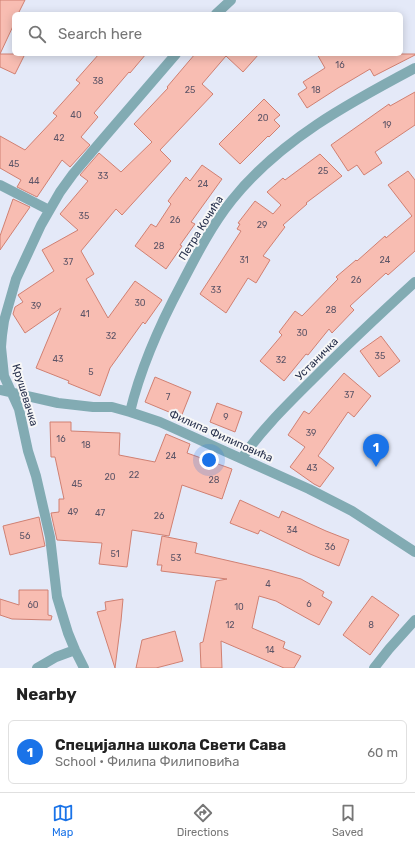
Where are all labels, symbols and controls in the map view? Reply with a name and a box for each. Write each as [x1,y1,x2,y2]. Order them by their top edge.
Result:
search box [12,12,403,56]
icon: search [26,23,48,45]
text: Search here [58,25,142,43]
house number: 16 [335,60,345,70]
house number: 38 [92,76,104,86]
house number: 25 [185,85,195,95]
house number: 18 [311,85,321,95]
house number: 40 [70,110,82,120]
house number: 20 [258,113,269,123]
house number: 19 [382,120,392,130]
house number: 42 [54,133,64,143]
house number: 45 [9,159,19,169]
house number: 25 [318,166,328,176]
house number: 33 [98,171,108,181]
house number: 44 [28,176,40,186]
house number: 24 [198,179,209,189]
street label: Петра Кочића [176,193,226,263]
house number: 35 [79,211,89,221]
house number: 26 [170,215,181,225]
house number: 29 [257,220,267,230]
house number: 28 [153,241,165,251]
house number: 31 [239,255,249,265]
house number: 24 [380,255,391,265]
house number: 37 [63,257,73,267]
house number: 26 [351,275,362,285]
house number: 33 [211,285,221,295]
house number: 30 [134,298,146,308]
house number: 39 [31,301,41,311]
house number: 28 [325,305,337,315]
house number: 41 [80,309,90,319]
house number: 30 [296,328,308,338]
house number: 32 [106,331,116,341]
street label: Устаничка [293,335,341,383]
house number: 35 [375,351,385,361]
house number: 43 [53,354,64,364]
house number: 32 [276,355,286,365]
street label: Крушевачка [9,362,41,428]
house number: 5 [88,367,94,377]
house number: 37 [344,390,354,400]
house number: 7 [166,392,171,402]
street label: Филипа Филиповића [167,407,275,465]
house number: 9 [223,412,229,422]
house number: 39 [306,428,316,438]
house number: 16 [56,434,66,444]
pin: 1 [363,434,389,467]
house number: 18 [81,440,91,450]
your location [199,450,219,470]
house number: 24 [166,451,177,461]
house number: 43 [307,463,318,473]
house number: 22 [129,470,139,480]
house number: 20 [105,472,116,482]
house number: 28 [208,475,220,485]
house number: 45 [72,479,82,489]
house number: 49 [68,507,78,517]
house number: 47 [95,508,105,518]
house number: 26 [154,511,165,521]
house number: 34 [287,525,298,535]
house number: 56 [20,531,31,541]
house number: 36 [325,542,336,552]
house number: 51 [110,549,120,559]
house number: 53 [171,553,181,563]
house number: 4 [265,579,271,589]
house number: 6 [306,599,312,609]
house number: 60 [27,600,39,610]
house number: 10 [234,602,244,612]
house number: 12 [225,620,235,630]
house number: 8 [368,620,374,630]
house number: 14 [265,645,275,655]
text: Nearby [16,684,77,704]
text: Специјална школа Свети Сава [55,736,286,754]
text: 1 [27,745,33,760]
text: 60 m [367,745,398,760]
text: School · Филипа Филиповића [55,754,240,769]
tab: Map [52,802,74,839]
tab: Directions [177,802,229,839]
tab: Saved [332,802,363,839]

